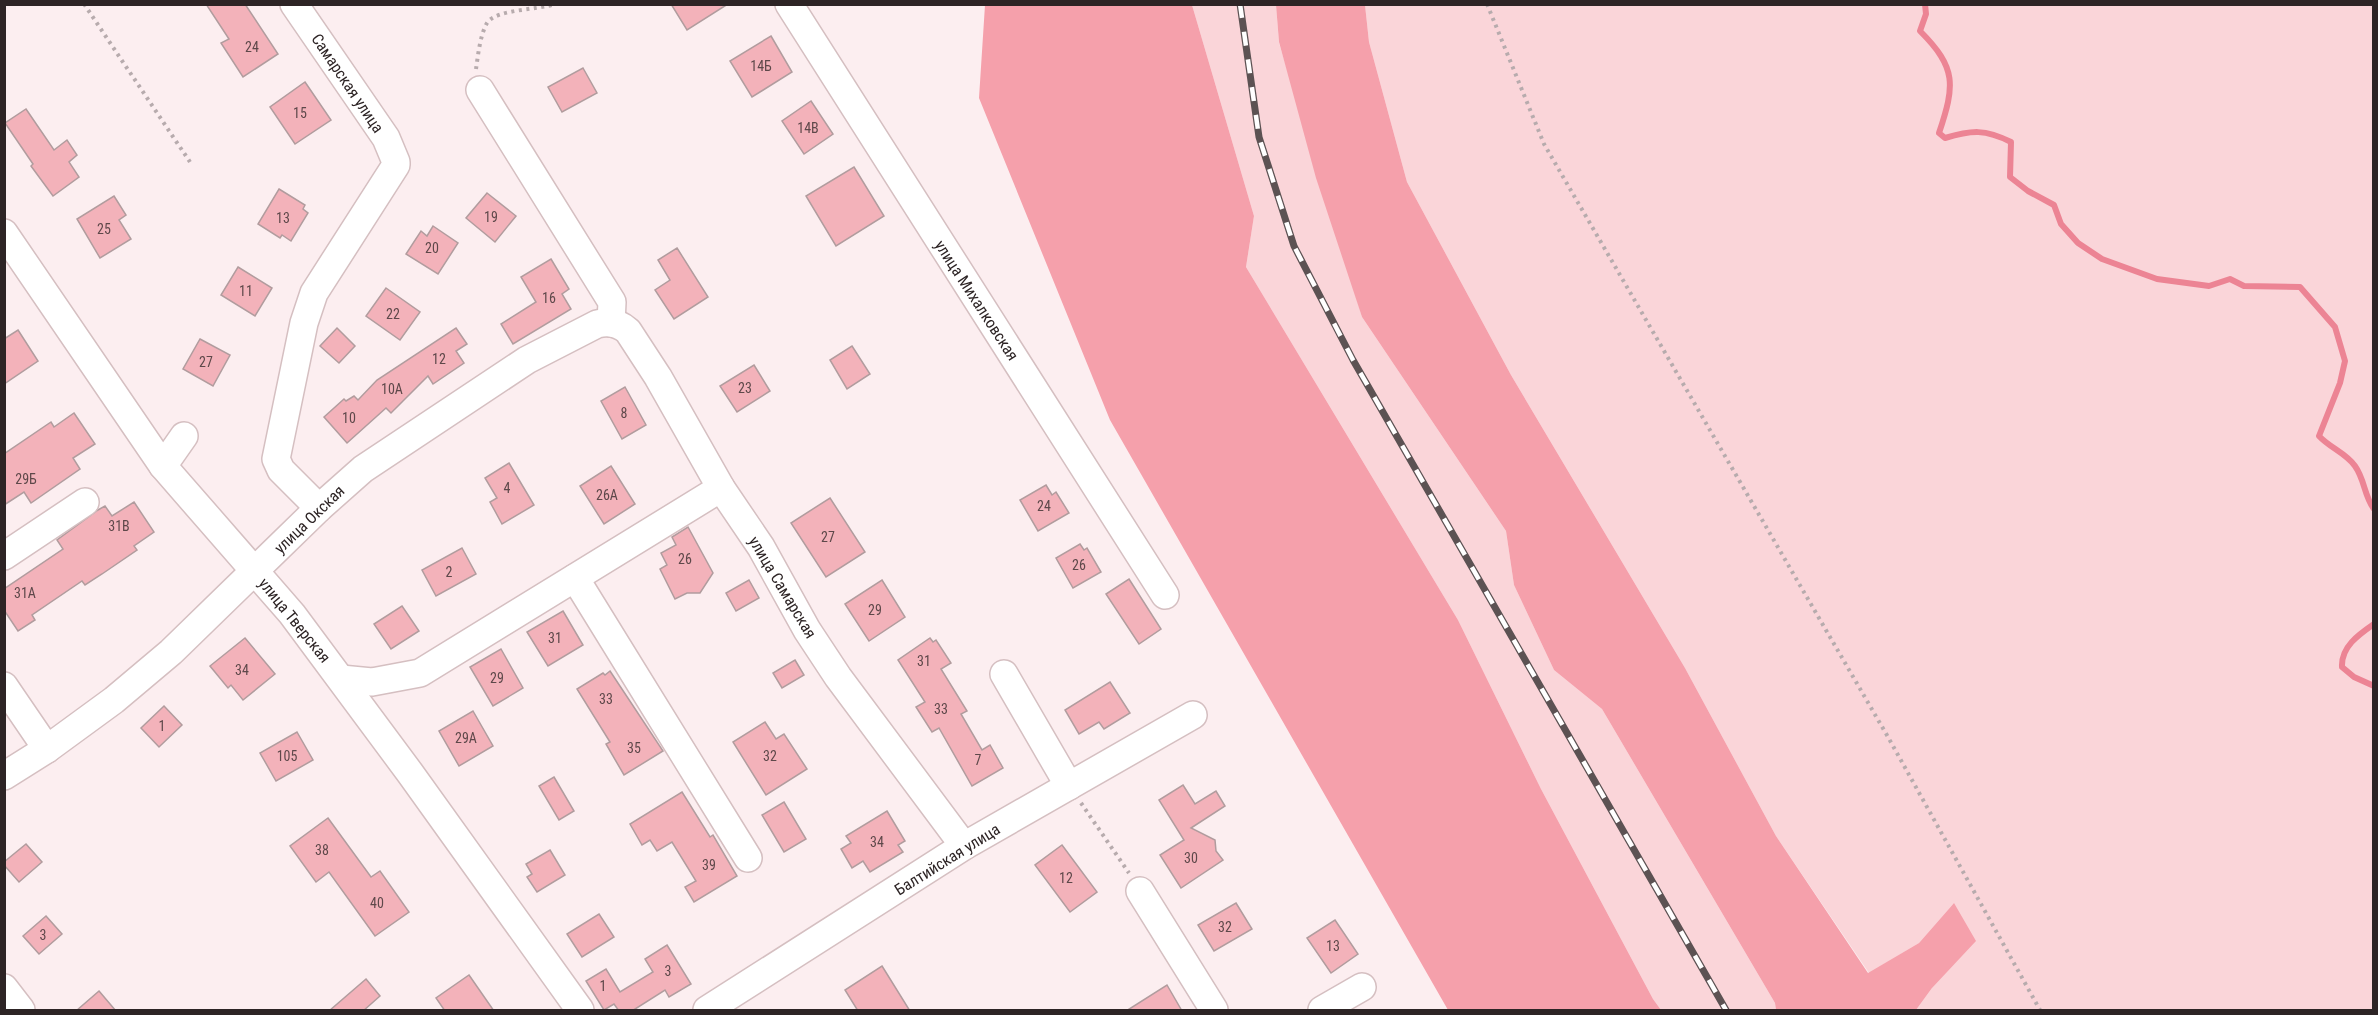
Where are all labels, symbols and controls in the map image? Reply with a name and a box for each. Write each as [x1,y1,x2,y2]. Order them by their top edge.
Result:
street label: Самарская улица [307,30,388,136]
house number: 24 [245,39,259,55]
house number: 14Б [750,58,772,74]
house number: 15 [293,105,307,121]
house number: 14В [797,120,819,136]
house number: 19 [484,209,498,225]
house number: 13 [276,210,290,226]
house number: 25 [97,221,111,237]
street label: улица Михалковская [931,237,1023,364]
house number: 20 [425,240,439,256]
house number: 11 [239,283,253,299]
house number: 16 [542,290,556,306]
house number: 22 [386,306,400,322]
house number: 12 [432,351,446,367]
house number: 27 [199,354,213,370]
house number: 23 [738,380,752,396]
house number: 10А [381,381,403,397]
house number: 8 [621,405,628,421]
house number: 10 [342,410,356,426]
house number: 29Б [15,471,37,487]
house number: 4 [504,480,511,496]
street label: улица Окская [270,481,348,557]
house number: 26А [596,487,618,503]
house number: 24 [1037,498,1051,514]
house number: 31В [108,518,130,534]
house number: 27 [821,529,835,545]
street label: улица Самарская [745,533,820,642]
house number: 26 [678,551,692,567]
house number: 26 [1072,557,1086,573]
house number: 2 [446,564,453,580]
street label: улица Тверская [255,574,335,667]
house number: 31А [14,585,36,601]
house number: 29 [868,602,882,618]
house number: 31 [548,630,562,646]
house number: 31 [917,653,931,669]
house number: 34 [235,662,249,678]
house number: 29 [490,670,504,686]
house number: 33 [599,691,613,707]
house number: 33 [934,701,948,717]
house number: 1 [159,718,165,734]
house number: 29А [455,730,477,746]
house number: 35 [627,740,641,756]
house number: 105 [277,748,297,764]
house number: 32 [763,748,777,764]
house number: 7 [975,752,982,768]
street label: Балтийская улица [891,819,1003,899]
house number: 34 [870,834,884,850]
house number: 38 [315,842,329,858]
house number: 30 [1184,850,1198,866]
house number: 39 [702,857,716,873]
house number: 12 [1059,870,1073,886]
house number: 40 [370,895,384,911]
house number: 32 [1218,919,1232,935]
house number: 3 [40,927,46,943]
house number: 13 [1326,938,1340,954]
house number: 3 [665,963,671,979]
house number: 1 [600,978,606,994]

